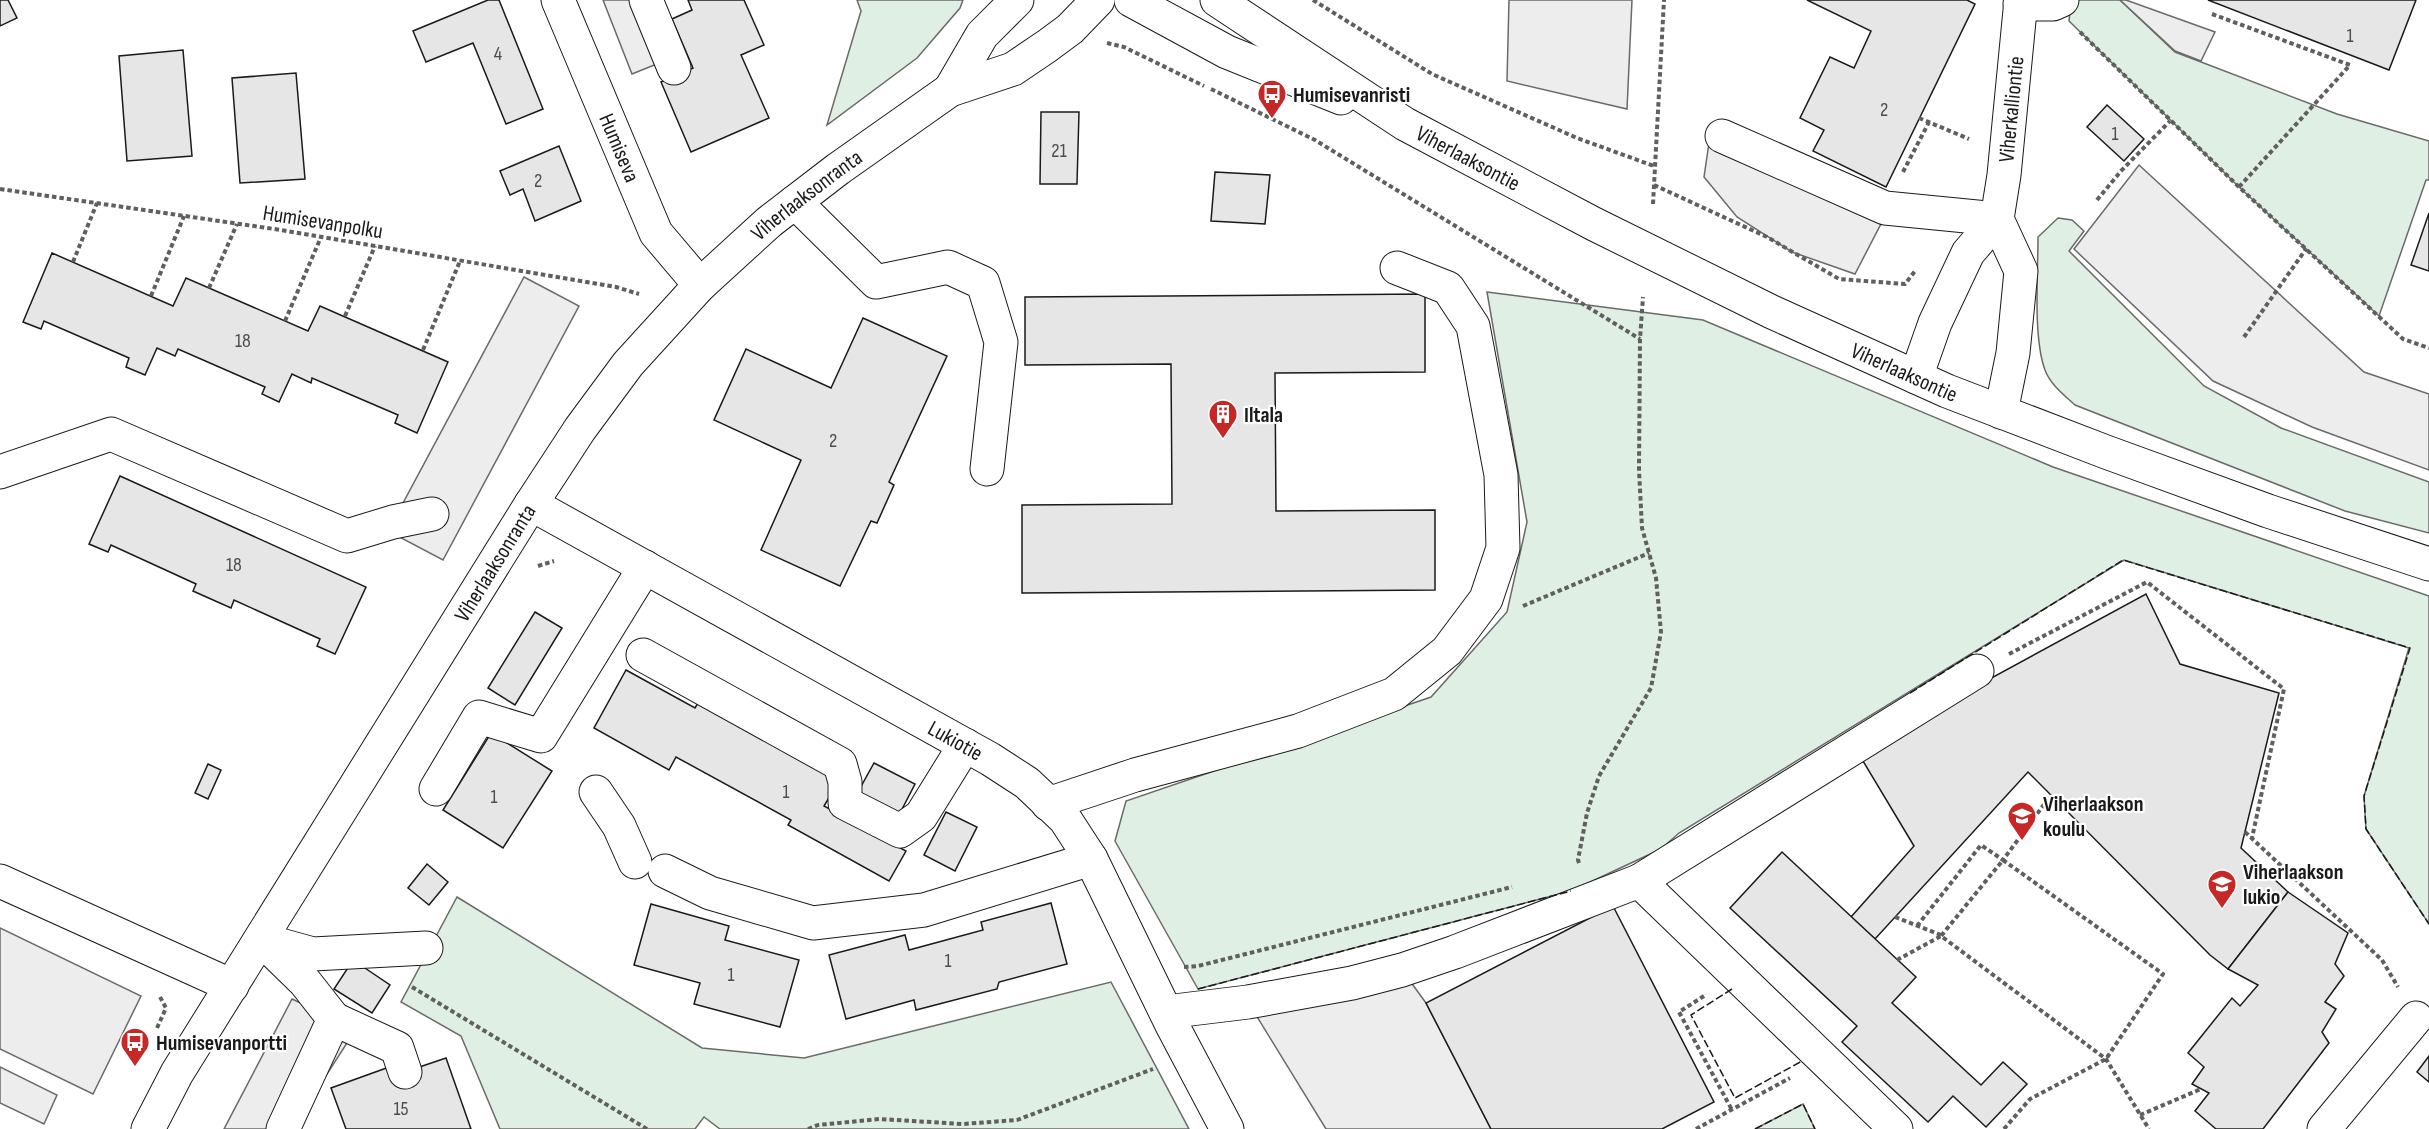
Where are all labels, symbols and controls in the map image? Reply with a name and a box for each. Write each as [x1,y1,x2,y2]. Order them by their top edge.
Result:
house number: 1 [2347,24,2354,48]
house number: 4 [494,42,502,66]
street label: Viherkalliontie [1993,55,2030,164]
bus stop icon: Humisevanristi [1256,78,1288,120]
place label: Humisevanristi [1293,82,1410,109]
house number: 2 [1880,98,1888,122]
street label: Humiseva [592,110,645,186]
street label: Viherlaaksontie [1411,120,1524,198]
house number: 1 [2112,122,2119,146]
house number: 21 [1051,139,1067,163]
street label: Viherlaaksonranta [746,144,868,247]
house number: 2 [534,169,542,193]
street label: Humisevanpolku [261,200,385,245]
house number: 18 [235,329,251,353]
street label: Viherlaaksontie [1846,337,1961,409]
building icon: Iltala [1207,398,1239,440]
place label: Iltala [1244,402,1283,429]
house number: 2 [829,429,837,453]
street label: Viherlaaksonranta [449,500,542,627]
house number: 18 [226,553,242,577]
street label: Lukiotie [923,715,987,767]
house number: 1 [783,780,790,804]
house number: 1 [491,785,498,809]
place label: Viherlaakson koulu [2043,791,2143,843]
school or university icon: Viherlaakson koulu [2006,800,2038,842]
place label: Viherlaakson lukio [2243,859,2343,911]
school or university icon: Viherlaakson lukio [2206,868,2238,910]
house number: 1 [945,949,952,973]
house number: 1 [728,963,735,987]
bus stop icon: Humisevanportti [119,1026,151,1068]
place label: Humisevanportti [156,1030,287,1057]
house number: 15 [393,1097,409,1121]

